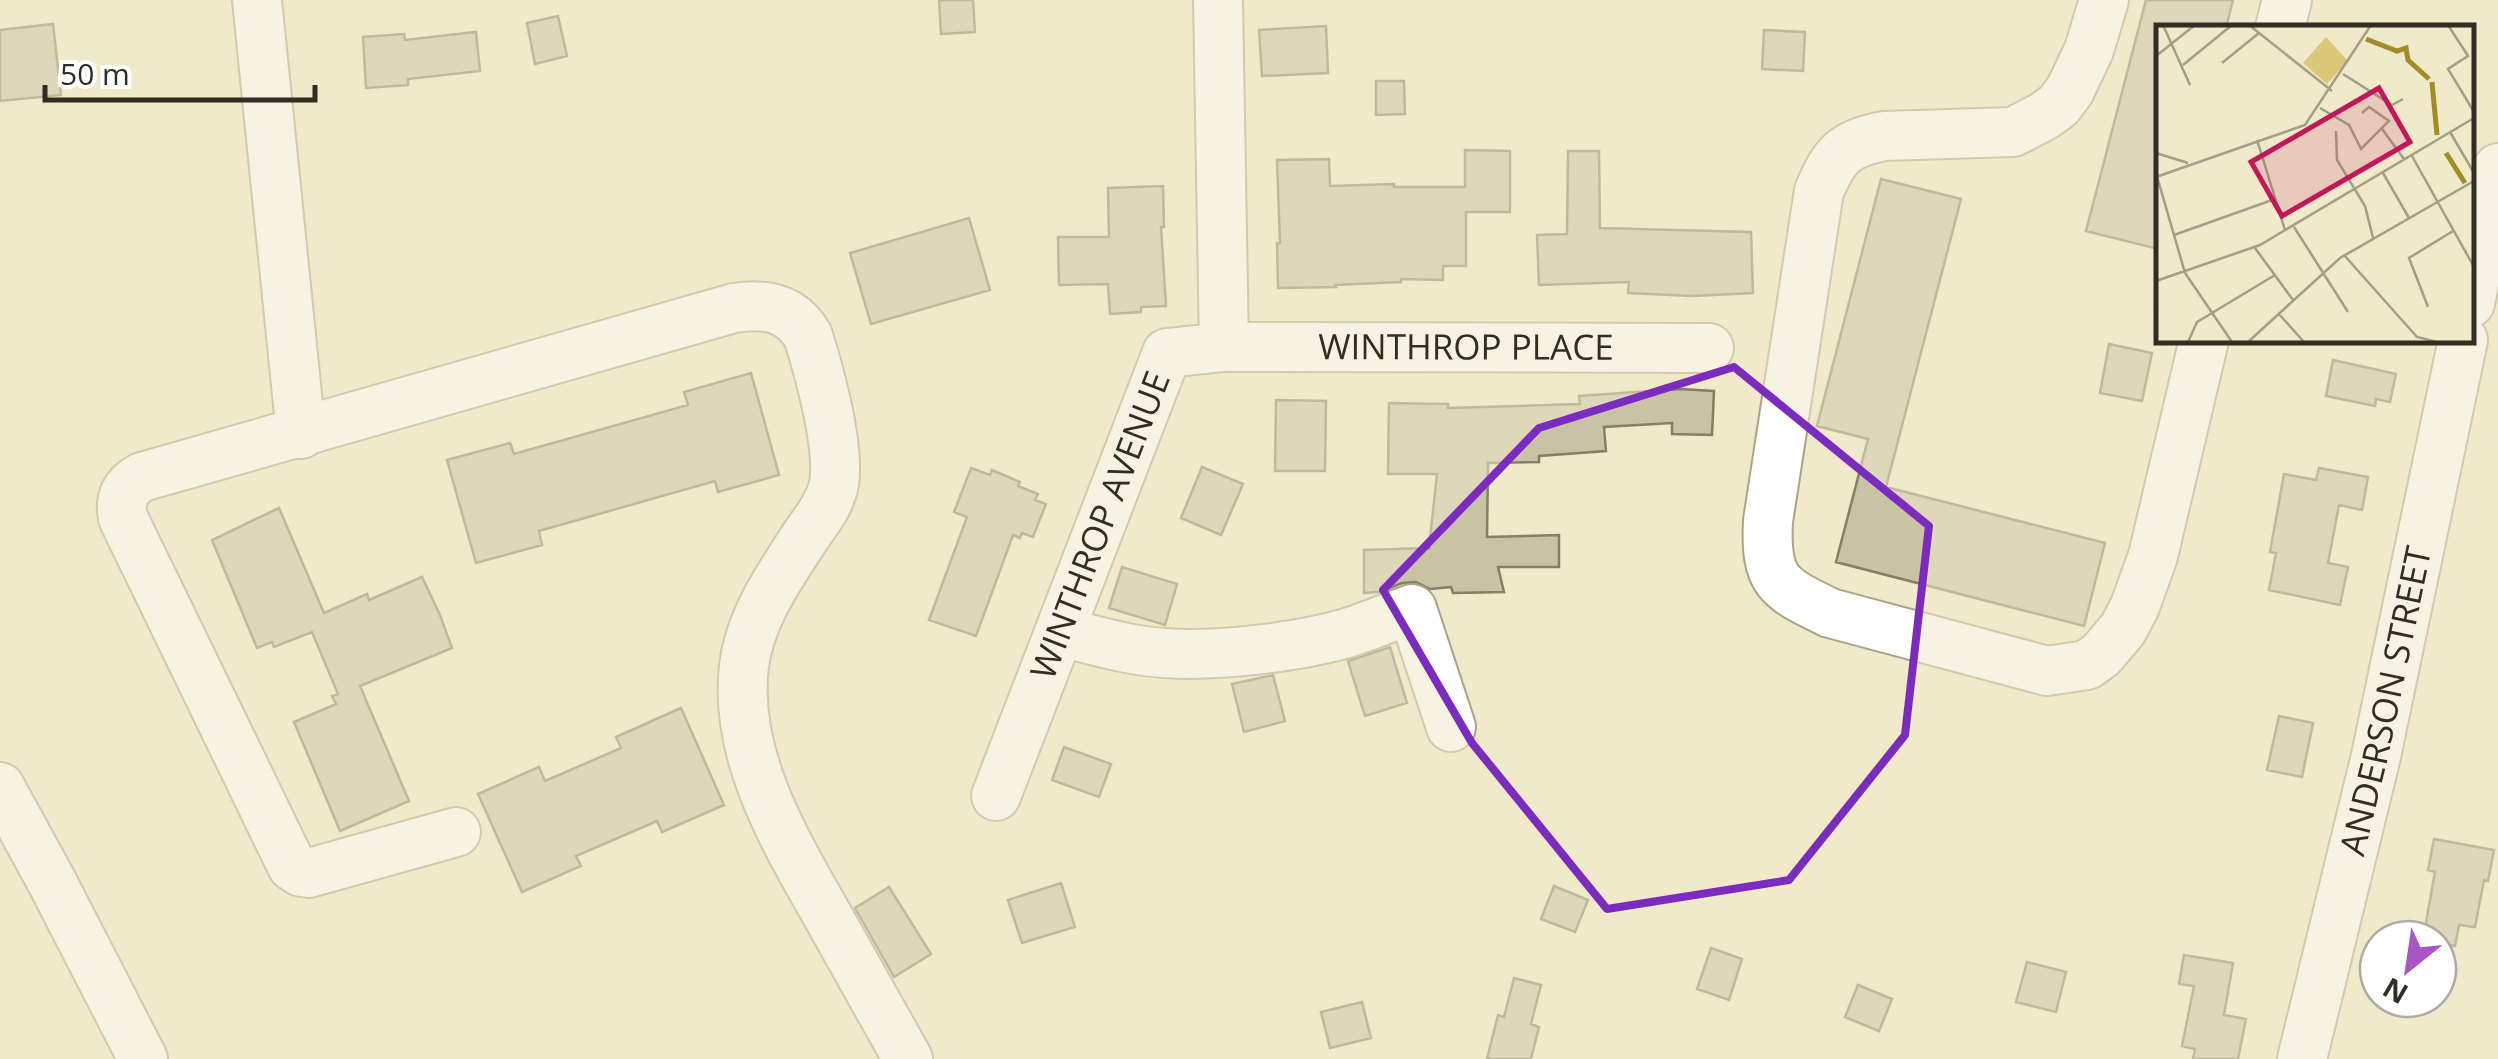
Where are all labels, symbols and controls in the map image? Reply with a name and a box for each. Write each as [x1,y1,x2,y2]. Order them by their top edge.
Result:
inset map [2156,25,2473,342]
scale bar [45,40,315,102]
text: 50 m [60,53,130,94]
street label: WINTHROP PLACE [1318,322,1614,370]
street label: WINTHROP AVENUE [1018,364,1180,686]
street label: ANDERSON STREET [2328,542,2441,860]
north arrow [2358,919,2458,1019]
text: N [2376,969,2414,1014]

